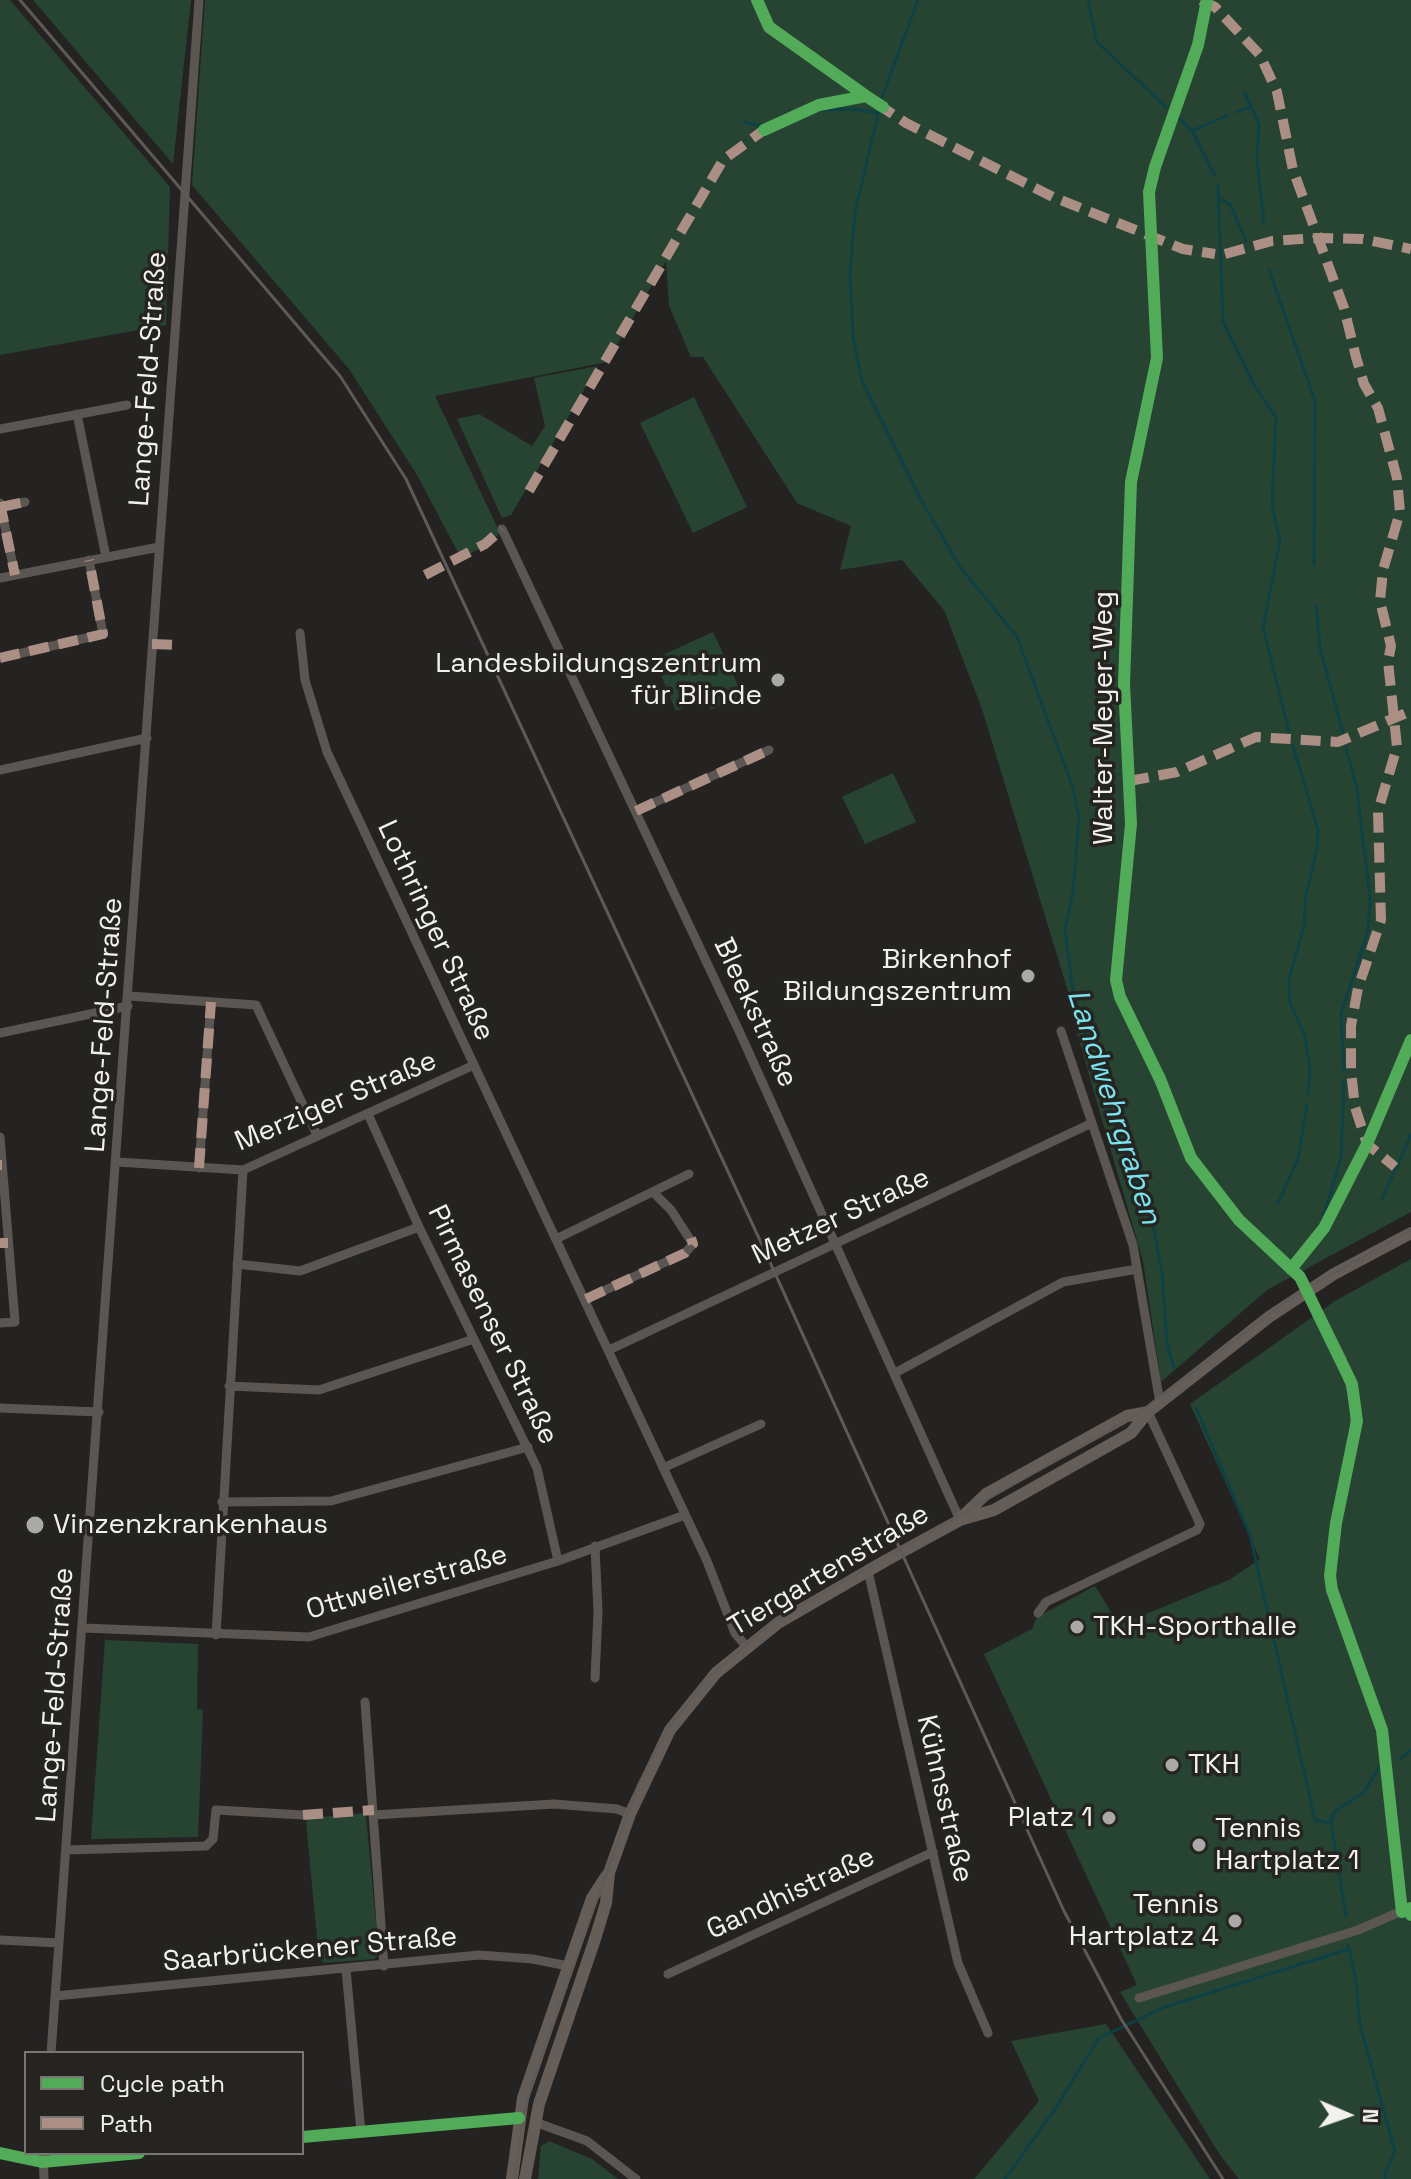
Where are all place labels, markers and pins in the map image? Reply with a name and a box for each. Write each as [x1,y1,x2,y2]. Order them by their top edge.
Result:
place label: Landesbildungszentrum für Blinde [435,647,762,713]
marker: Landesbildungszentrum für Blinde [769,671,787,689]
place label: Birkenhof Bildungszentrum [783,943,1012,1009]
marker: Birkenhof Bildungszentrum [1019,967,1037,985]
place label: Vinzenzkrankenhaus [53,1508,328,1542]
marker: Vinzenzkrankenhaus [24,1514,46,1536]
place label: TKH-Sporthalle [1093,1610,1297,1644]
marker: TKH-Sporthalle [1068,1618,1086,1636]
place label: TKH [1188,1748,1240,1782]
marker: TKH [1163,1756,1181,1774]
place label: Platz 1 [1008,1801,1093,1835]
marker: Platz 1 [1100,1809,1118,1827]
place label: Tennis Hartplatz 1 [1215,1812,1359,1878]
marker: Tennis Hartplatz 1 [1190,1836,1208,1854]
place label: Tennis Hartplatz 4 [1069,1888,1219,1954]
marker: Tennis Hartplatz 4 [1226,1912,1244,1930]

